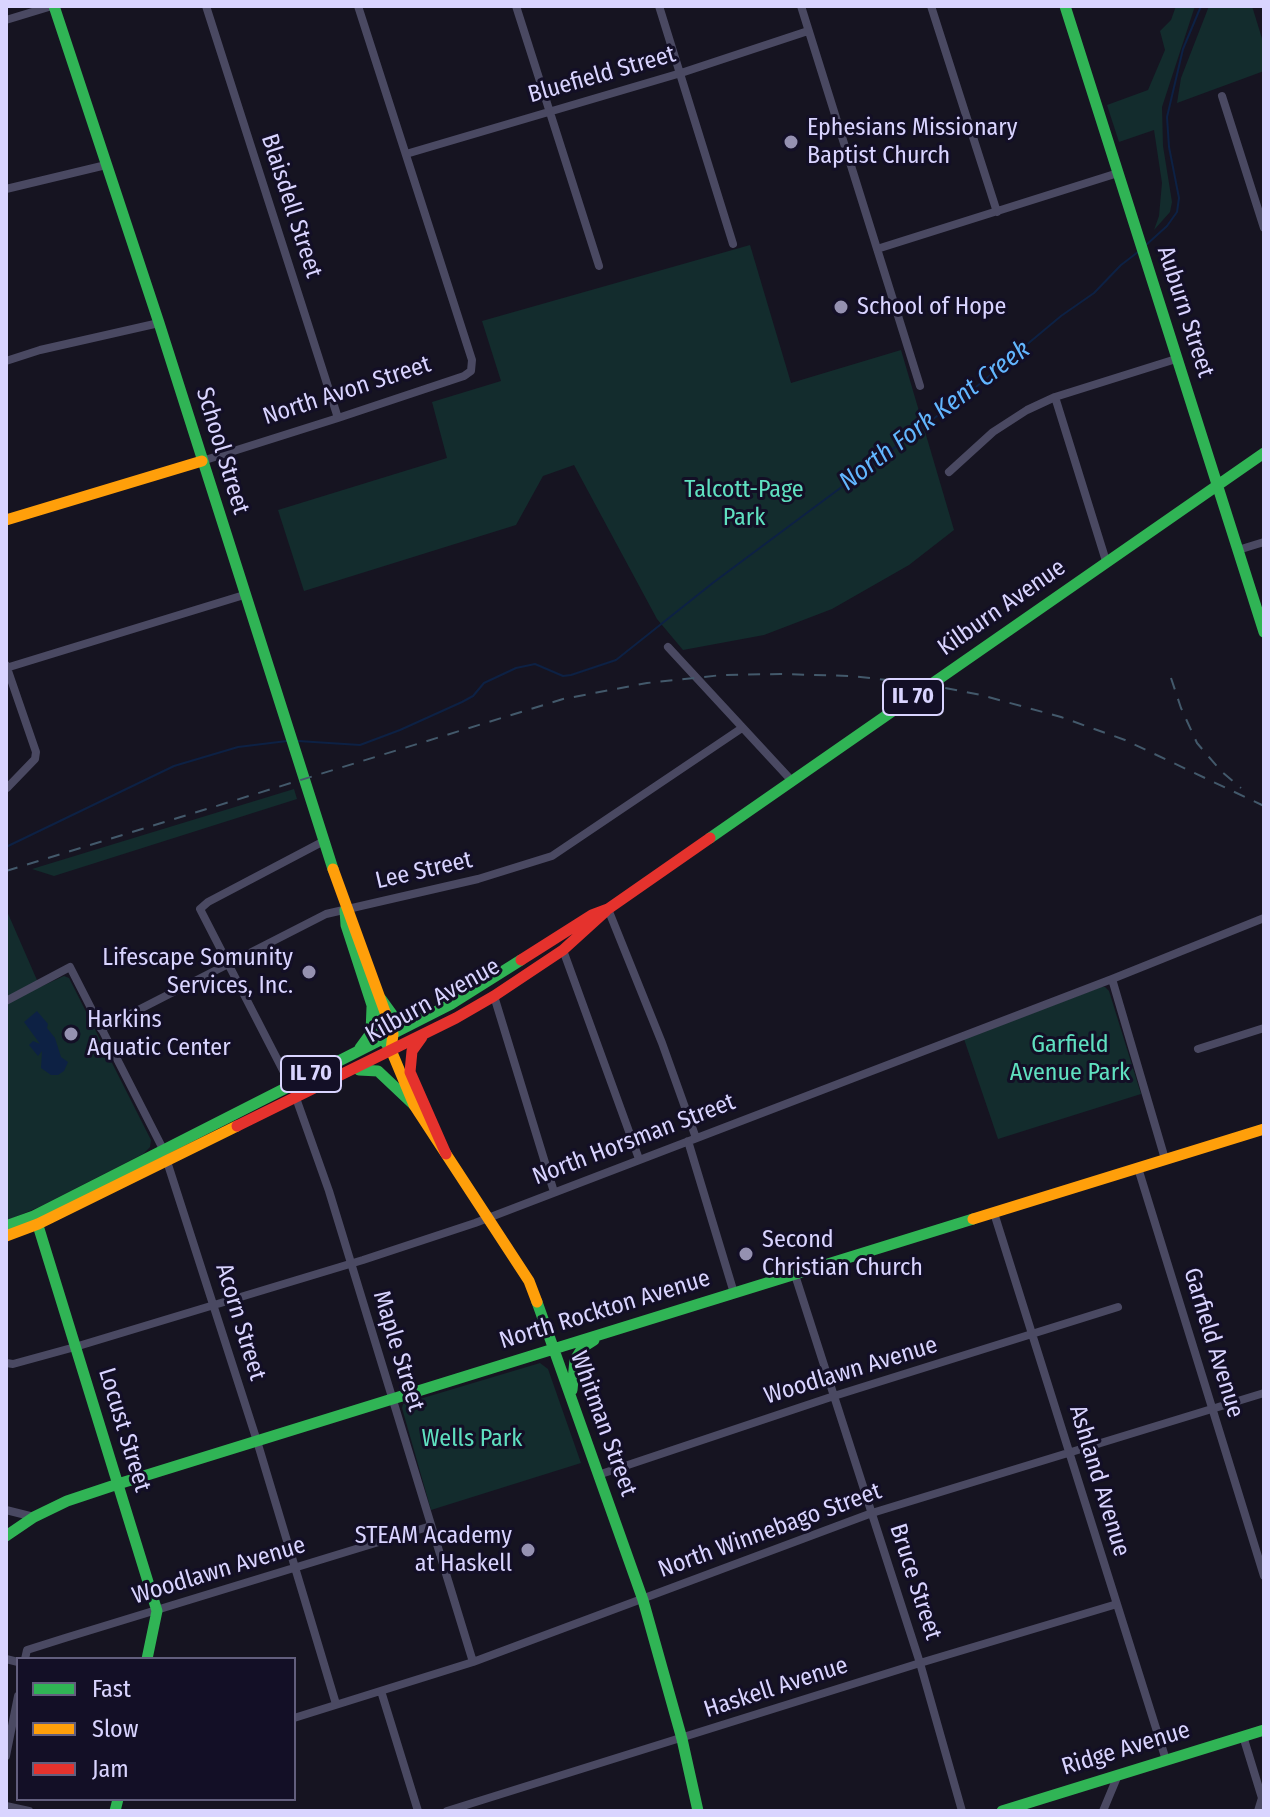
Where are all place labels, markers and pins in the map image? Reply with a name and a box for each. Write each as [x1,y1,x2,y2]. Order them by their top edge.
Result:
place label: Ephesians Missionary Baptist Church [807,114,1017,170]
marker: Ephesians Missionary Baptist Church [782,133,800,151]
place label: School of Hope [857,293,1006,321]
marker: School of Hope [832,298,850,316]
place label: Lifescape Somunity Services, Inc. [102,944,293,1000]
marker: Lifescape Somunity Services, Inc. [300,963,318,981]
place label: Harkins Aquatic Center [87,1006,231,1062]
marker: Harkins Aquatic Center [62,1025,80,1043]
place label: Second Christian Church [762,1226,923,1282]
marker: Second Christian Church [737,1245,755,1263]
place label: STEAM Academy at Haskell [355,1522,512,1578]
marker: STEAM Academy at Haskell [519,1541,537,1559]

